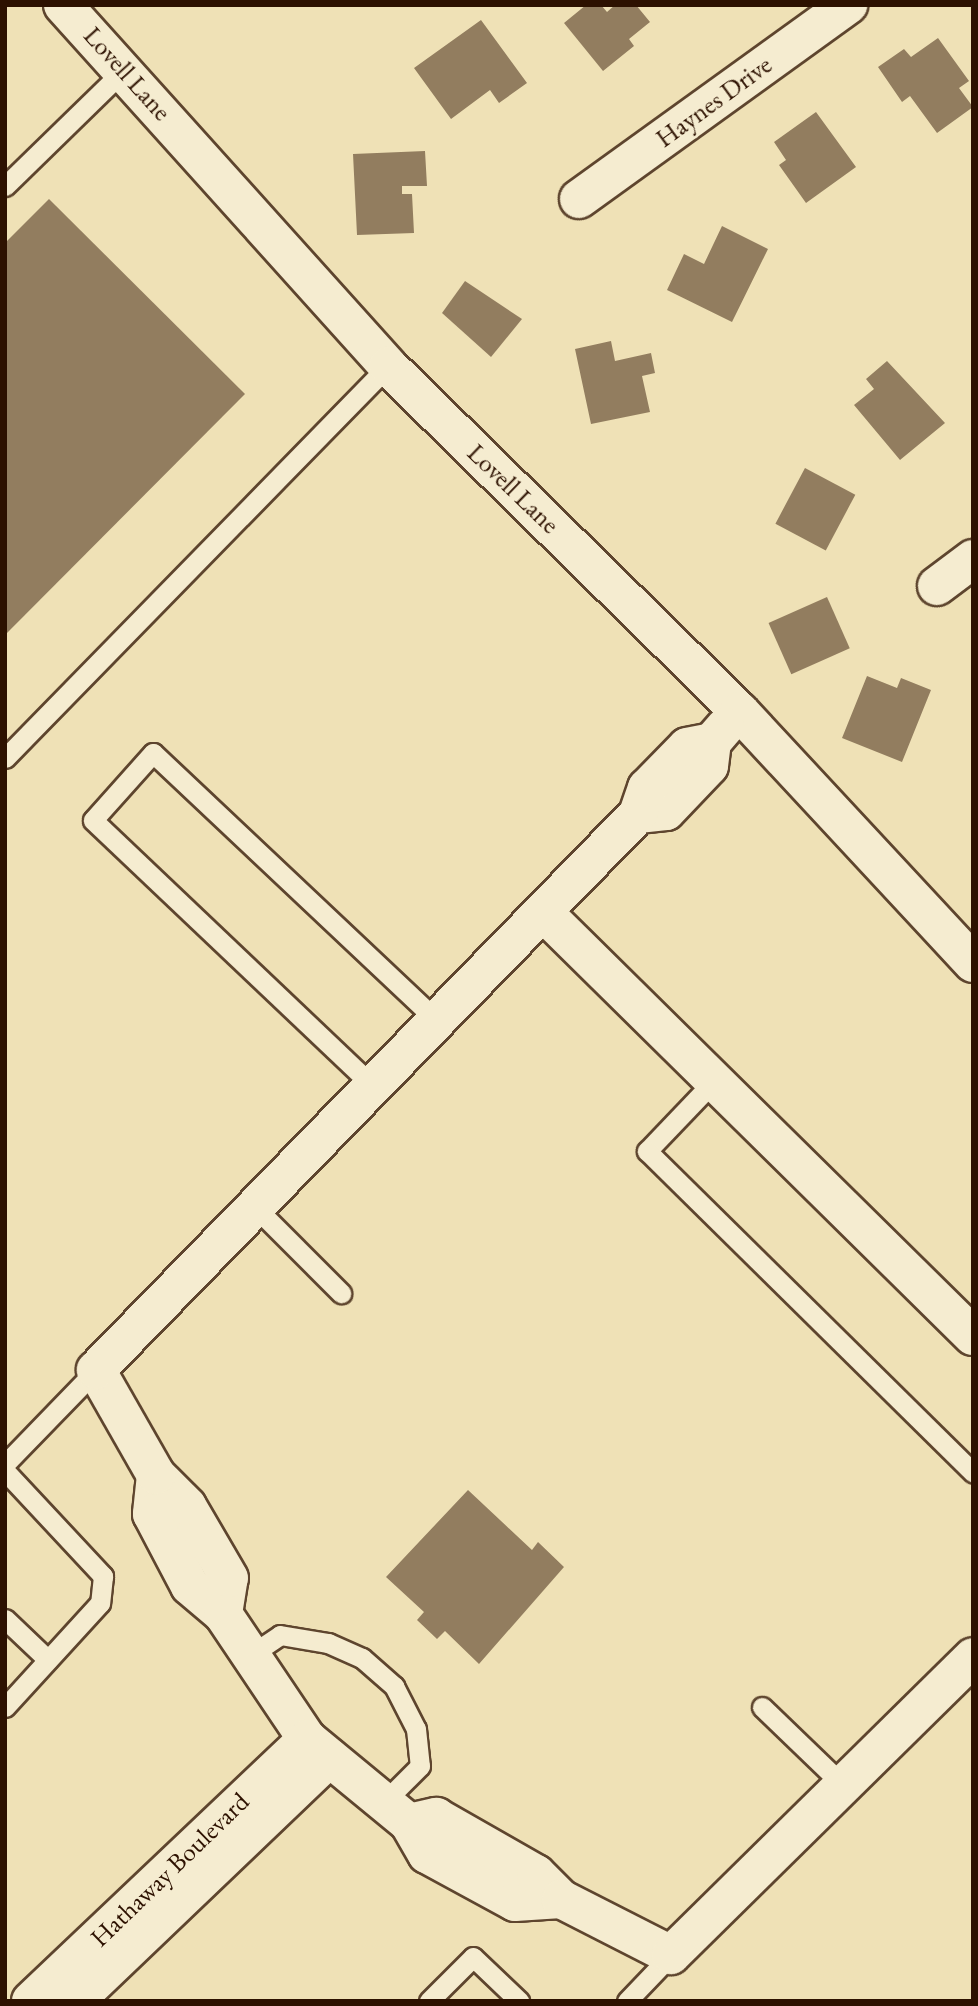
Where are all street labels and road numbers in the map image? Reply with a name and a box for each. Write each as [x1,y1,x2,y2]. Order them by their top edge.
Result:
street label: Lovell Lane [77,21,177,127]
street label: Haynes Drive [650,50,778,154]
street label: Lovell Lane [461,438,565,540]
street label: Hathaway Boulevard [84,1786,256,1954]

